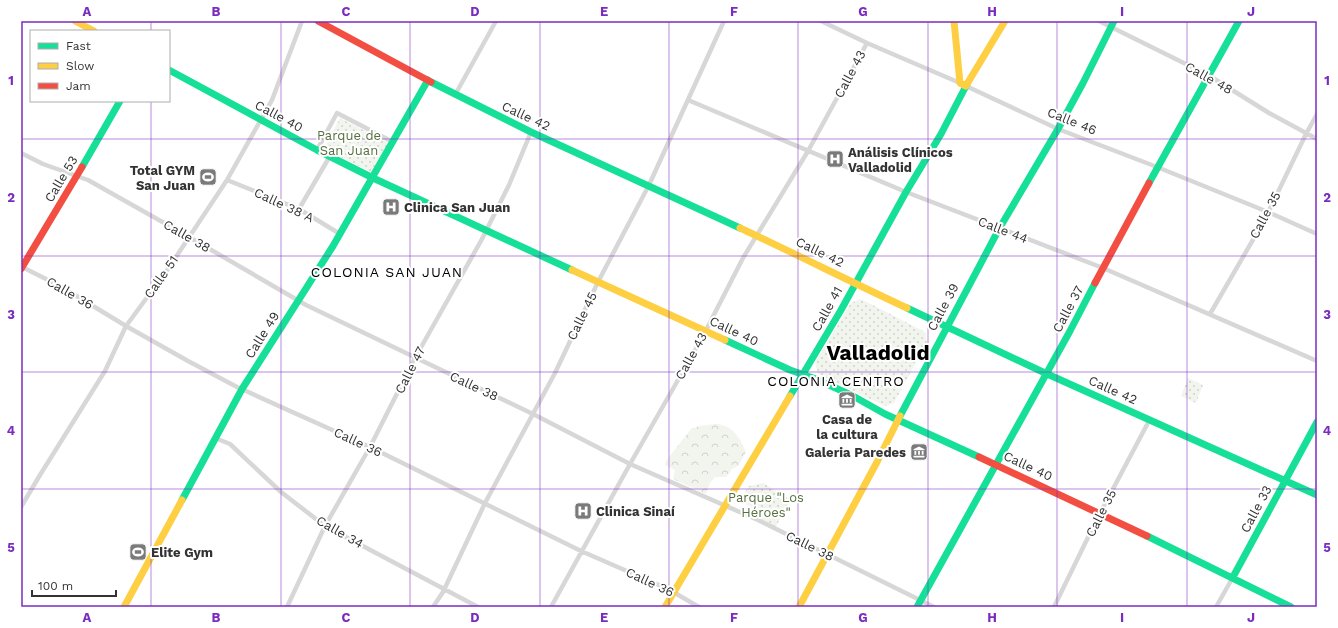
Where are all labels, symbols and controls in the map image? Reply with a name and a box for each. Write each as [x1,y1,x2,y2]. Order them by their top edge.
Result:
text: A [83,4,92,19]
text: B [212,4,221,19]
text: C [342,4,351,19]
text: D [470,4,480,19]
text: E [600,4,608,19]
text: F [730,4,738,19]
text: G [858,4,868,19]
text: H [987,4,997,19]
text: I [1120,4,1124,19]
text: J [1247,4,1255,19]
legend [30,30,170,102]
text: Fast [66,39,91,53]
street label: Calle 43 [831,48,869,100]
text: Slow [66,59,94,73]
street label: Calle 48 [1183,59,1235,97]
text: 1 [8,73,14,88]
text: 1 [1324,73,1330,88]
text: Jam [66,79,91,93]
street label: Calle 40 [252,97,306,135]
street label: Calle 42 [499,98,553,134]
street label: Calle 46 [1045,104,1099,138]
park label: Parque de San Juan [317,128,381,158]
place label: Análisis Clínicos Valladolid [848,145,953,175]
hospital icon: Análisis Clínicos Valladolid [825,149,845,169]
street label: Calle 53 [41,153,81,205]
place label: Total GYM San Juan [130,163,195,193]
sports icon: Total GYM San Juan [198,167,218,187]
street label: Calle 38 A [252,185,317,226]
street label: Calle 35 [1246,189,1284,241]
text: 2 [7,190,15,205]
text: 2 [1323,190,1331,205]
hospital icon: Clinica San Juan [381,197,401,217]
place label: Clinica San Juan [404,200,510,215]
street label: Calle 44 [976,214,1030,246]
street label: Calle 38 [161,217,213,255]
street label: Calle 42 [793,234,847,270]
street label: Calle 51 [141,253,181,301]
district label: COLONIA SAN JUAN [311,264,463,280]
street label: Calle 36 [44,274,96,312]
street label: Calle 39 [924,281,962,333]
street label: Calle 37 [1050,283,1086,335]
street label: Calle 41 [809,284,845,334]
street label: Calle 45 [564,289,600,343]
text: 3 [7,307,15,322]
text: 3 [1323,307,1331,322]
street label: Calle 49 [242,309,282,361]
street label: Calle 40 [707,313,761,349]
street label: Calle 43 [672,330,710,382]
district label: Valladolid [826,340,930,365]
street label: Calle 47 [392,344,428,396]
street label: Calle 38 [447,368,501,404]
district label: COLONIA CENTRO [767,373,905,389]
street label: Calle 42 [1086,373,1140,407]
museum icon: Casa de la cultura [837,390,857,410]
place label: Casa de la cultura [816,412,878,442]
text: 4 [7,423,16,438]
text: 4 [1323,423,1332,438]
street label: Calle 36 [331,424,385,460]
museum icon: Galeria Paredes [909,442,929,462]
place label: Galeria Paredes [805,445,906,460]
street label: Calle 40 [1001,448,1055,484]
street label: Calle 33 [1237,483,1275,535]
street label: Calle 35 [1083,487,1119,539]
park label: Parque "Los Héroes" [728,490,804,520]
hospital icon: Clinica Sinaí [573,501,593,521]
place label: Clinica Sinaí [596,504,675,519]
street label: Calle 34 [314,513,366,551]
street label: Calle 38 [783,528,837,564]
text: 5 [7,540,15,555]
text: 5 [1323,540,1331,555]
sports icon: Elite Gym [128,542,148,562]
place label: Elite Gym [151,545,213,560]
street label: Calle 36 [623,564,677,600]
scale bar [32,572,116,598]
text: 100 m [38,579,73,593]
text: A [83,610,92,625]
text: B [212,610,221,625]
text: C [342,610,351,625]
text: D [470,610,480,625]
text: E [600,610,608,625]
text: F [730,610,738,625]
text: G [858,610,868,625]
text: H [987,610,997,625]
text: I [1120,610,1124,625]
text: J [1247,610,1255,625]

